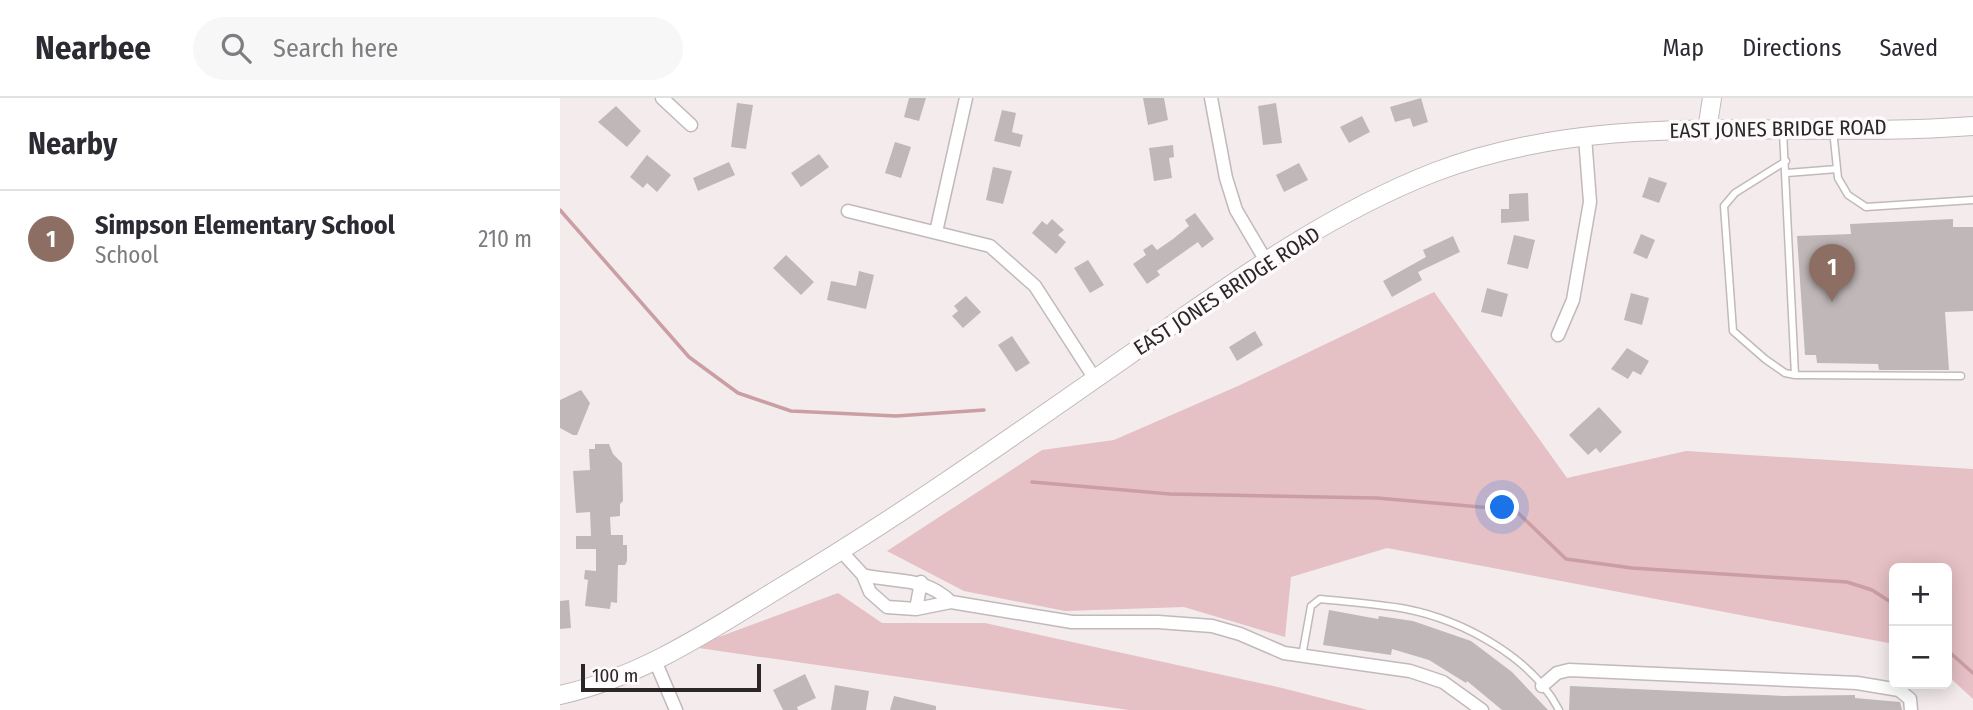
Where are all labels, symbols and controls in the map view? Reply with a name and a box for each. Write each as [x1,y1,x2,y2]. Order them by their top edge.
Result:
search box [193,17,683,80]
text: Nearbee [35,28,151,68]
icon: search [217,29,255,67]
text: Search here [273,33,398,64]
text: Map [1663,34,1704,62]
text: Directions [1742,34,1841,62]
text: Saved [1879,34,1938,62]
street label: EAST JONES BRIDGE ROAD [1669,114,1887,144]
text: Nearby [28,126,117,162]
text: Simpson Elementary School [95,210,395,241]
street label: EAST JONES BRIDGE ROAD [1129,221,1325,361]
text: 1 [46,225,56,253]
text: 210 m [478,225,532,253]
text: School [95,241,159,269]
pin: 1 [1809,244,1855,302]
your location [1485,490,1519,524]
map controls [1889,563,1952,689]
button: + [1889,563,1952,626]
button: − [1889,626,1952,689]
scale bar [581,661,761,693]
text: 100 m [592,664,638,687]

